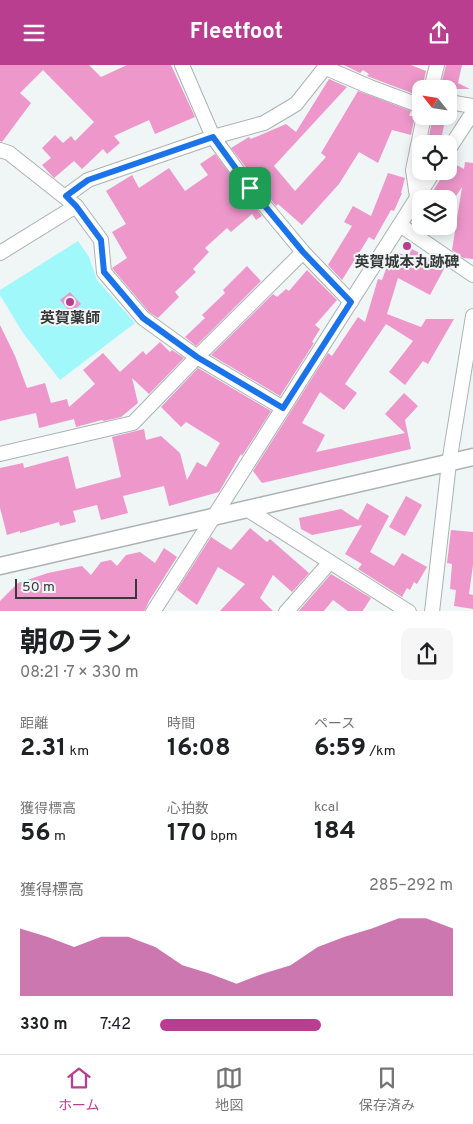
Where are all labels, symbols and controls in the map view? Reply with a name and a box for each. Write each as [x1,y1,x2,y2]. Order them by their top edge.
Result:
icon: menu [20,19,48,47]
text: Fleetfoot [190,19,283,46]
icon: share [425,19,453,47]
north arrow [412,80,458,125]
map controls [412,80,457,235]
button: locate [412,135,457,180]
pin [229,167,271,209]
icon: arrive [236,174,264,202]
button: layers [412,190,457,235]
marker: 英賀城本丸跡碑 [401,240,413,252]
place label: 英賀城本丸跡碑 [354,253,460,273]
marker: 英賀薬師 [64,296,76,308]
place label: 英賀薬師 [40,310,100,329]
scale bar [15,577,138,600]
text: 50 m [22,579,55,596]
text: 朝のラン [20,626,132,662]
button: share [401,628,453,680]
text: 08:21 · 7 × 330 m [20,663,139,683]
text: 距離 [20,716,48,733]
text: 時間 [167,716,195,733]
text: ペース [314,716,355,733]
text: 2.31 [20,733,66,765]
text: 16:08 [167,733,231,765]
text: 6:59 [314,733,366,765]
text: km [66,743,89,760]
text: /km [366,743,396,760]
text: kcal [314,799,339,816]
text: 獲得標高 [20,801,76,818]
text: 心拍数 [167,801,209,818]
text: 184 [314,816,356,848]
text: 56 [20,818,51,850]
text: 170 [167,818,207,850]
text: m [51,828,66,845]
text: bpm [207,828,238,845]
text: 285–292 m [369,876,453,896]
text: 獲得標高 [20,881,84,901]
text: 330 m [20,1015,67,1035]
text: 7:42 [100,1015,131,1035]
tab: ホーム [58,1064,99,1115]
tab: 地図 [215,1064,243,1115]
tab: 保存済み [359,1064,415,1115]

